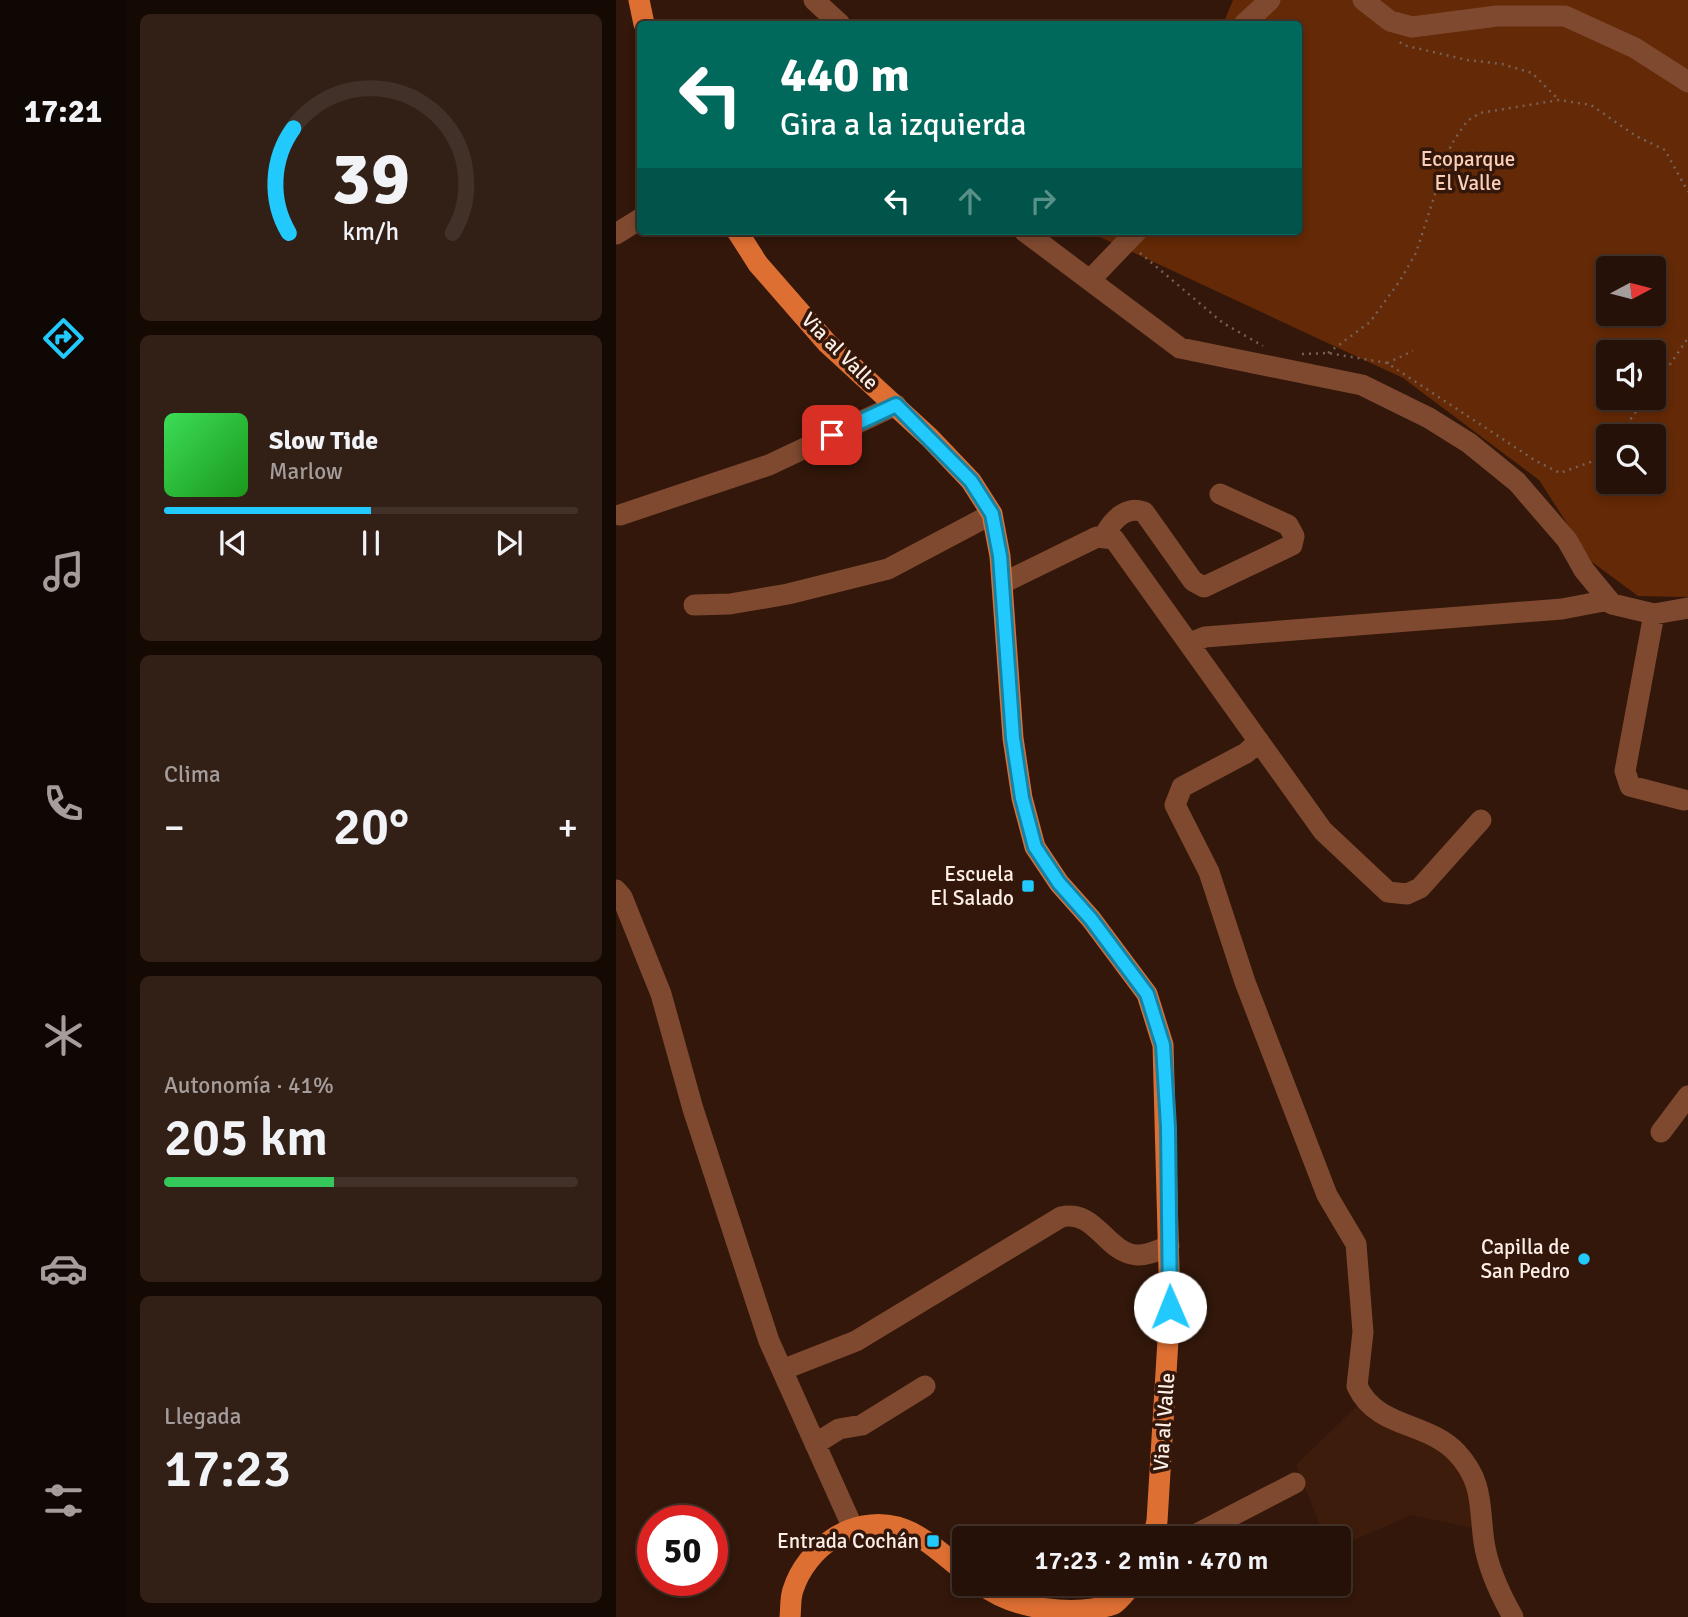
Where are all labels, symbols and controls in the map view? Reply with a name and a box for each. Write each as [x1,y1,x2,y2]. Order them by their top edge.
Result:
text: 440 m [780,45,910,105]
icon: left [665,49,756,140]
text: 17:21 [24,92,102,131]
text: Gira a la izquierda [780,105,1027,144]
text: 39 [332,136,410,225]
park label: Ecoparque El Valle [1421,146,1515,196]
icon: left [878,182,916,220]
icon: ahead [951,182,989,220]
icon: right [1024,182,1062,220]
text: km/h [343,216,399,247]
north arrow [1596,256,1666,326]
map controls [1596,256,1666,494]
street label: Via al Valle [796,307,884,395]
icon: directions [39,314,88,363]
button: sound [1596,340,1666,410]
pin [802,405,862,465]
icon: arrive [813,416,851,454]
button: search [1596,424,1666,494]
text: Slow Tide [269,425,378,457]
text: Marlow [269,457,343,486]
icon: previous [214,524,252,562]
icon: pause [352,524,390,562]
icon: next [490,524,528,562]
icon: music [39,547,88,596]
text: Clima [164,760,221,789]
icon: phone [39,779,88,828]
text: 20° [333,795,409,859]
text: − [164,804,185,851]
text: + [557,804,578,851]
place label: Escuela El Salado [930,861,1014,911]
marker: Escuela El Salado [1020,878,1036,894]
icon: climate [39,1011,88,1060]
text: Autonomía · 41% [164,1071,334,1100]
text: 205 km [164,1106,328,1170]
place label: Capilla de San Pedro [1480,1234,1570,1284]
icon: car [39,1244,88,1293]
marker: Capilla de San Pedro [1576,1251,1592,1267]
position arrow [1133,1270,1207,1344]
street label: Via al Valle [1148,1372,1180,1472]
text: Llegada [164,1402,241,1431]
text: 17:23 [164,1437,291,1501]
icon: filters [39,1476,88,1525]
speed limit sign: 50 [637,1505,728,1596]
place label: Entrada Cochán [777,1528,919,1554]
marker: Entrada Cochán [925,1533,941,1549]
text: 17:23 · 2 min · 470 m [1035,1545,1268,1577]

